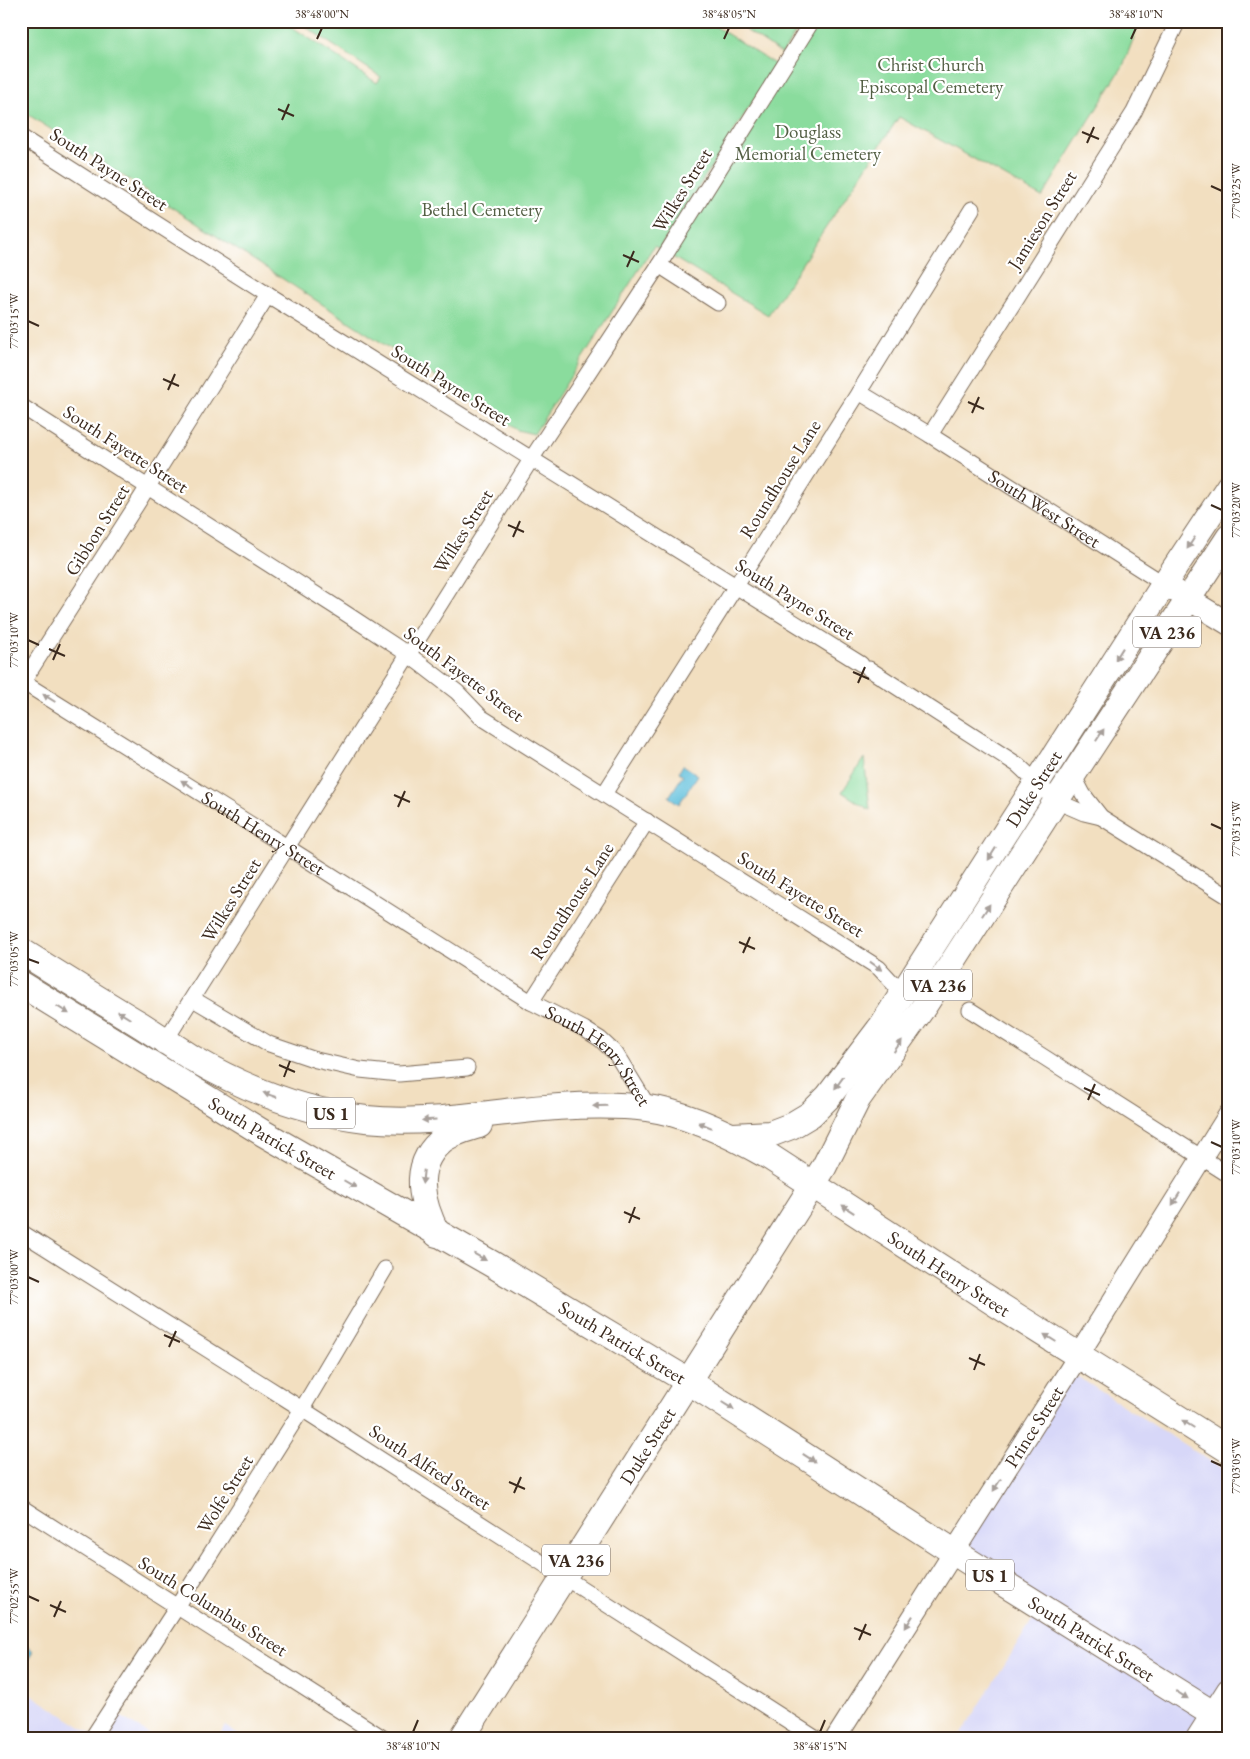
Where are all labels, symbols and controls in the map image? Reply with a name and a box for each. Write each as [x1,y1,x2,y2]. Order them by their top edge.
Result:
text: 38°48'00"N [295,6,349,22]
text: 38°48'05"N [702,6,756,22]
text: 38°48'10"N [1109,6,1163,22]
park label: Christ Church Episcopal Cemetery [859,52,1004,99]
park label: Douglass Memorial Cemetery [735,119,882,166]
street label: South Payne Street [45,121,173,217]
street label: Wilkes Street [646,143,718,237]
text: 77°03'25"W [1228,162,1244,219]
street label: Jamieson Street [1001,166,1082,276]
park label: Bethel Cemetery [421,197,543,222]
text: 77°03'15"W [6,292,22,349]
street label: South Payne Street [387,338,515,432]
street label: South Fayette Street [59,399,193,499]
street label: Roundhouse Lane [734,415,826,543]
street label: South West Street [984,463,1106,553]
street label: Gibbon Street [59,480,135,580]
text: 77°03'20"W [1228,481,1244,538]
street label: Wilkes Street [427,484,499,578]
one-way arrow [1186,537,1195,550]
street label: South Payne Street [731,552,859,646]
text: 77°03'10"W [6,611,22,668]
road number: VA 236 [1133,616,1201,648]
street label: South Fayette Street [399,621,529,727]
one-way arrow [1114,648,1124,661]
one-way arrow [42,693,55,703]
one-way arrow [1095,728,1104,741]
street label: Duke Street [1000,745,1067,832]
one-way arrow [180,779,193,789]
street label: South Henry Street [197,784,330,881]
text: 77°03'15"W [1228,800,1244,857]
street label: Roundhouse Lane [525,837,619,965]
street label: South Fayette Street [733,845,869,943]
one-way arrow [987,847,997,860]
street label: Wilkes Street [195,853,267,947]
one-way arrow [982,903,991,916]
text: 77°03'05"W [6,930,22,987]
one-way arrow [869,961,883,971]
road number: VA 236 [904,970,972,1000]
street label: South Henry Street [541,999,657,1111]
one-way arrow [56,1005,69,1014]
one-way arrow [118,1010,131,1020]
one-way arrow [893,1039,903,1052]
one-way arrow [834,1076,844,1090]
street label: South Patrick Street [204,1090,341,1185]
one-way arrow [262,1091,277,1098]
road number: US 1 [307,1098,355,1128]
one-way arrow [592,1102,608,1110]
one-way arrow [421,1117,437,1125]
text: 77°03'10"W [1228,1118,1244,1175]
one-way arrow [697,1121,712,1129]
one-way arrow [419,1170,427,1186]
one-way arrow [343,1180,358,1188]
one-way arrow [1171,1192,1181,1206]
one-way arrow [842,1204,855,1214]
street label: South Henry Street [883,1224,1015,1322]
text: 77°03'00"W [6,1248,22,1305]
one-way arrow [473,1253,486,1262]
street label: South Patrick Street [554,1294,691,1390]
one-way arrow [1043,1333,1056,1343]
street label: Prince Street [998,1381,1069,1472]
one-way arrow [722,1401,735,1410]
street label: Duke Street [614,1403,681,1489]
street label: South Alfred Street [364,1418,496,1516]
one-way arrow [1181,1419,1194,1429]
text: 77°03'05"W [1228,1437,1244,1494]
street label: Wolfe Street [191,1450,259,1538]
one-way arrow [802,1453,816,1462]
one-way arrow [992,1478,1001,1491]
road number: VA 236 [542,1544,610,1576]
street label: South Columbus Street [134,1550,292,1662]
road number: US 1 [966,1560,1014,1590]
text: 77°02'55"W [6,1567,22,1624]
street label: South Patrick Street [1024,1589,1160,1687]
one-way arrow [905,1615,914,1629]
one-way arrow [1176,1690,1189,1699]
text: 38°48'10"N [386,1738,440,1754]
text: 38°48'15"N [793,1738,847,1754]

